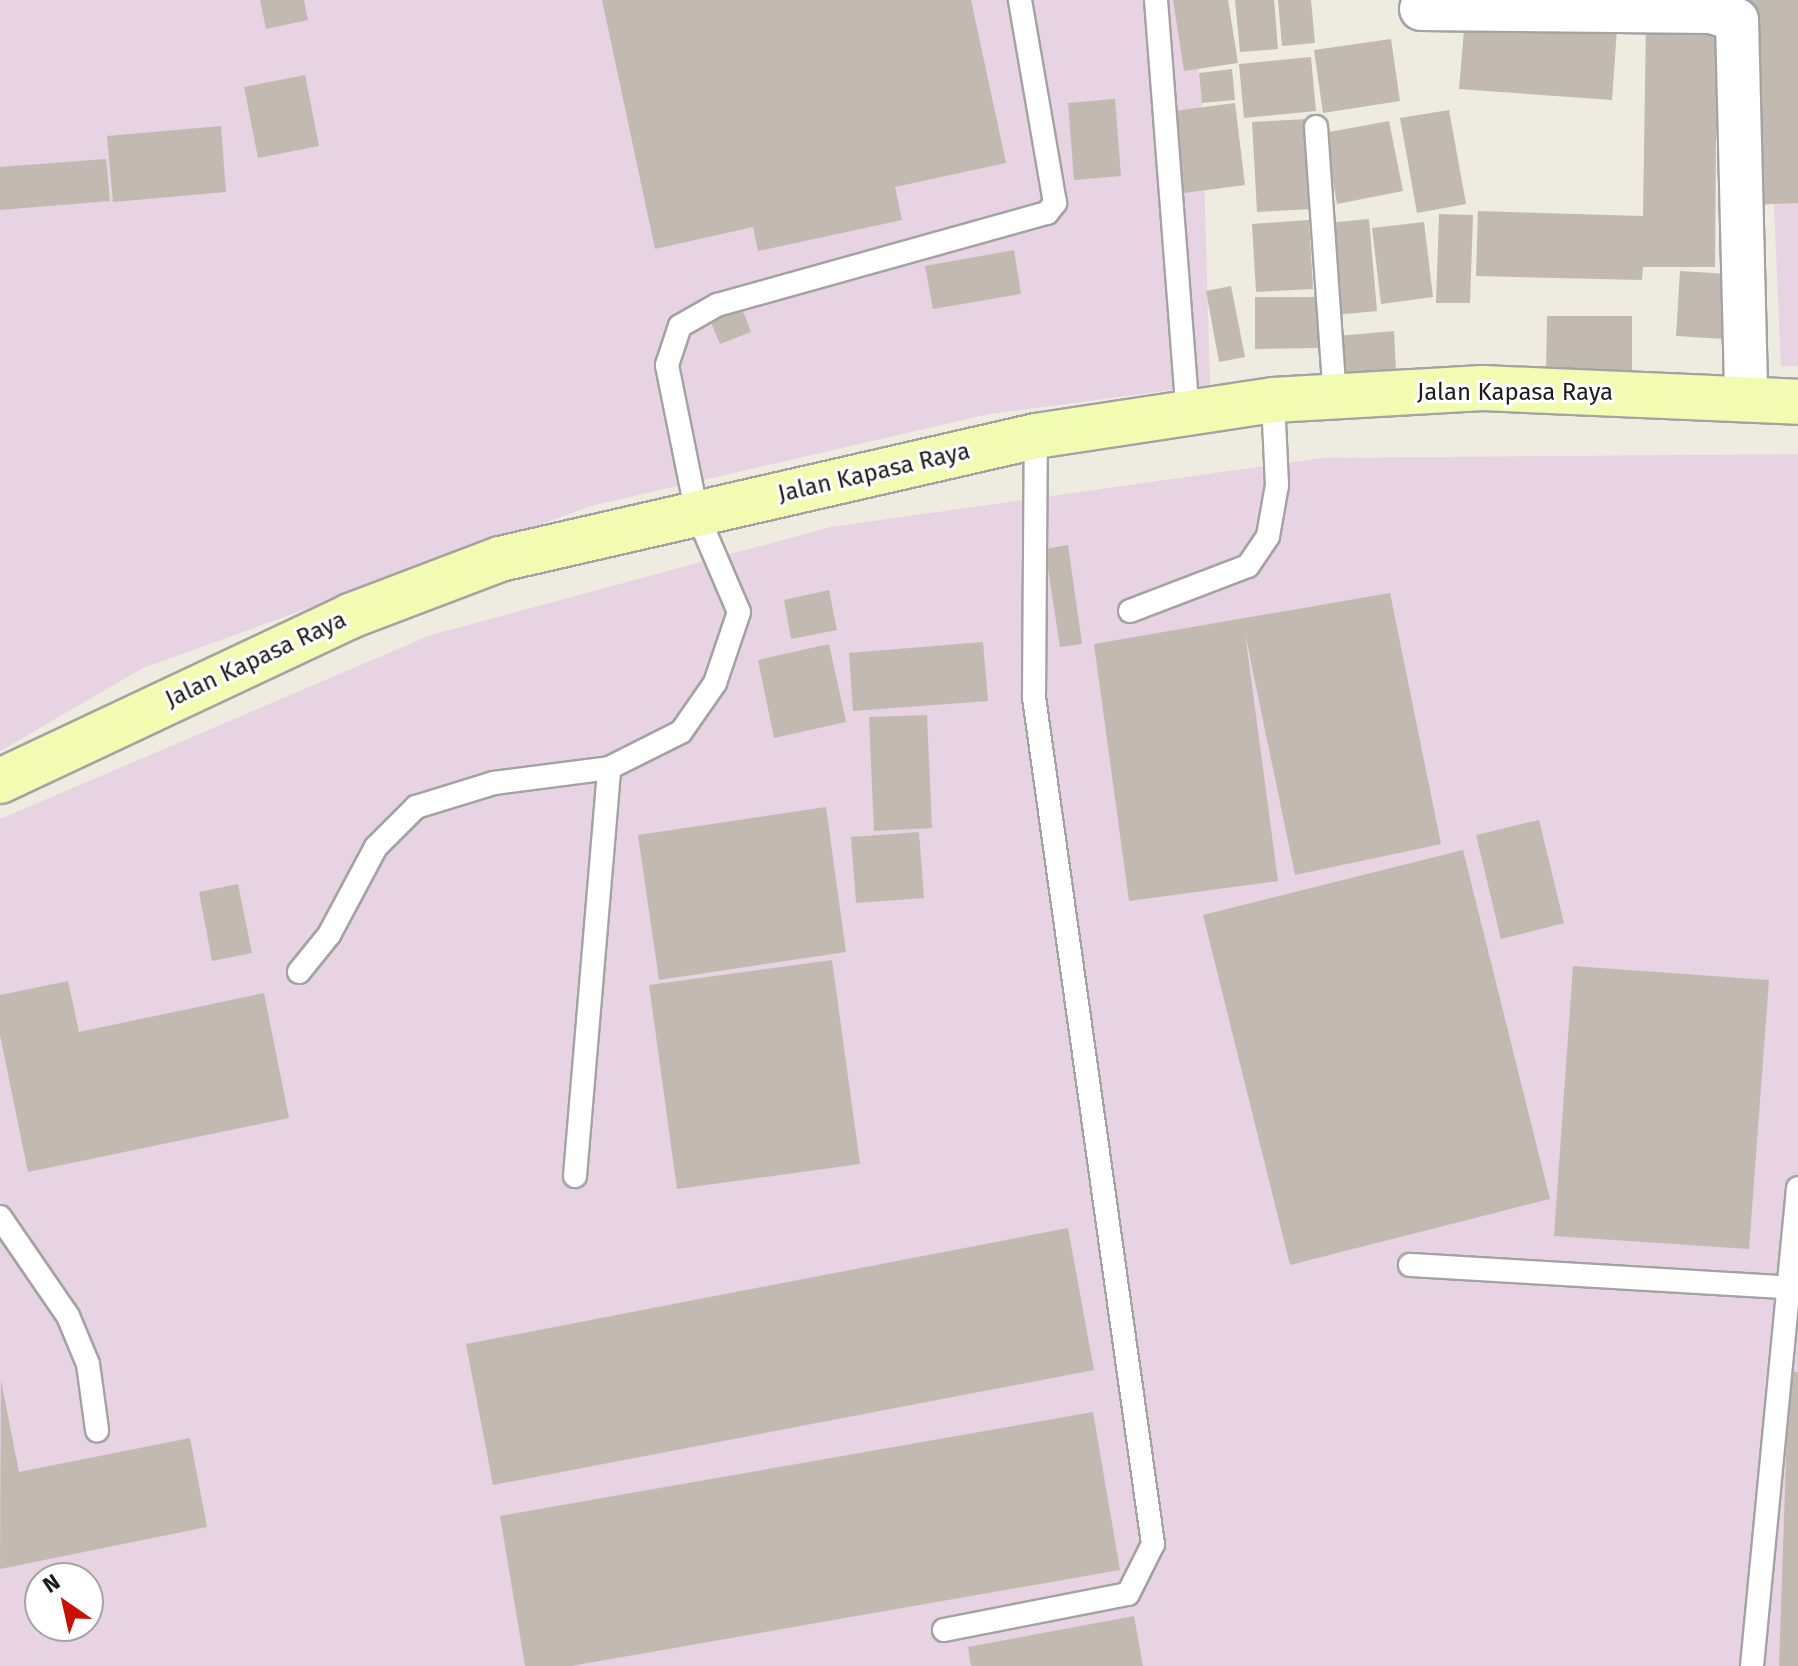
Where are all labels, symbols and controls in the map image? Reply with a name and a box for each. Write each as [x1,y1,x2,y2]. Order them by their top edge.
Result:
street label: Jalan Kapasa Raya [1417,379,1613,407]
street label: Jalan Kapasa Raya [775,437,973,509]
street label: Jalan Kapasa Raya [161,605,351,715]
north arrow [24,1562,104,1642]
text: N [38,1568,65,1599]

